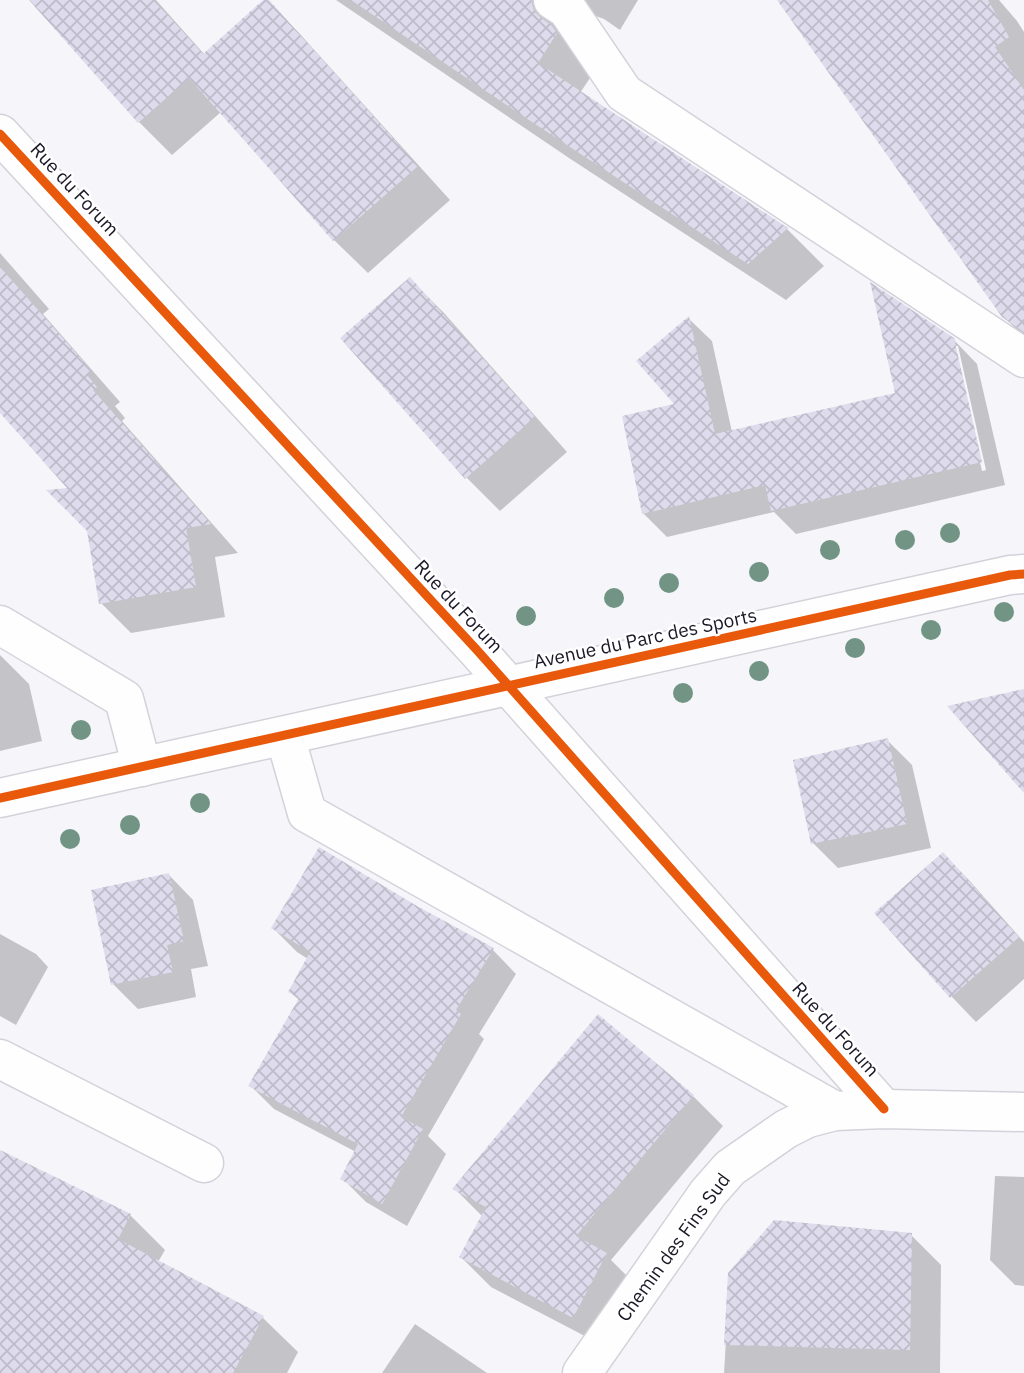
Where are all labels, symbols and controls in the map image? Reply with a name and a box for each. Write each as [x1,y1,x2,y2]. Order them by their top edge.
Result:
street label: Rue du Forum [26,137,124,241]
street label: Rue du Forum [410,554,508,658]
street label: Avenue du Parc des Sports [531,603,759,673]
street label: Rue du Forum [787,977,885,1081]
street label: Chemin des Fins Sud [611,1168,735,1326]

